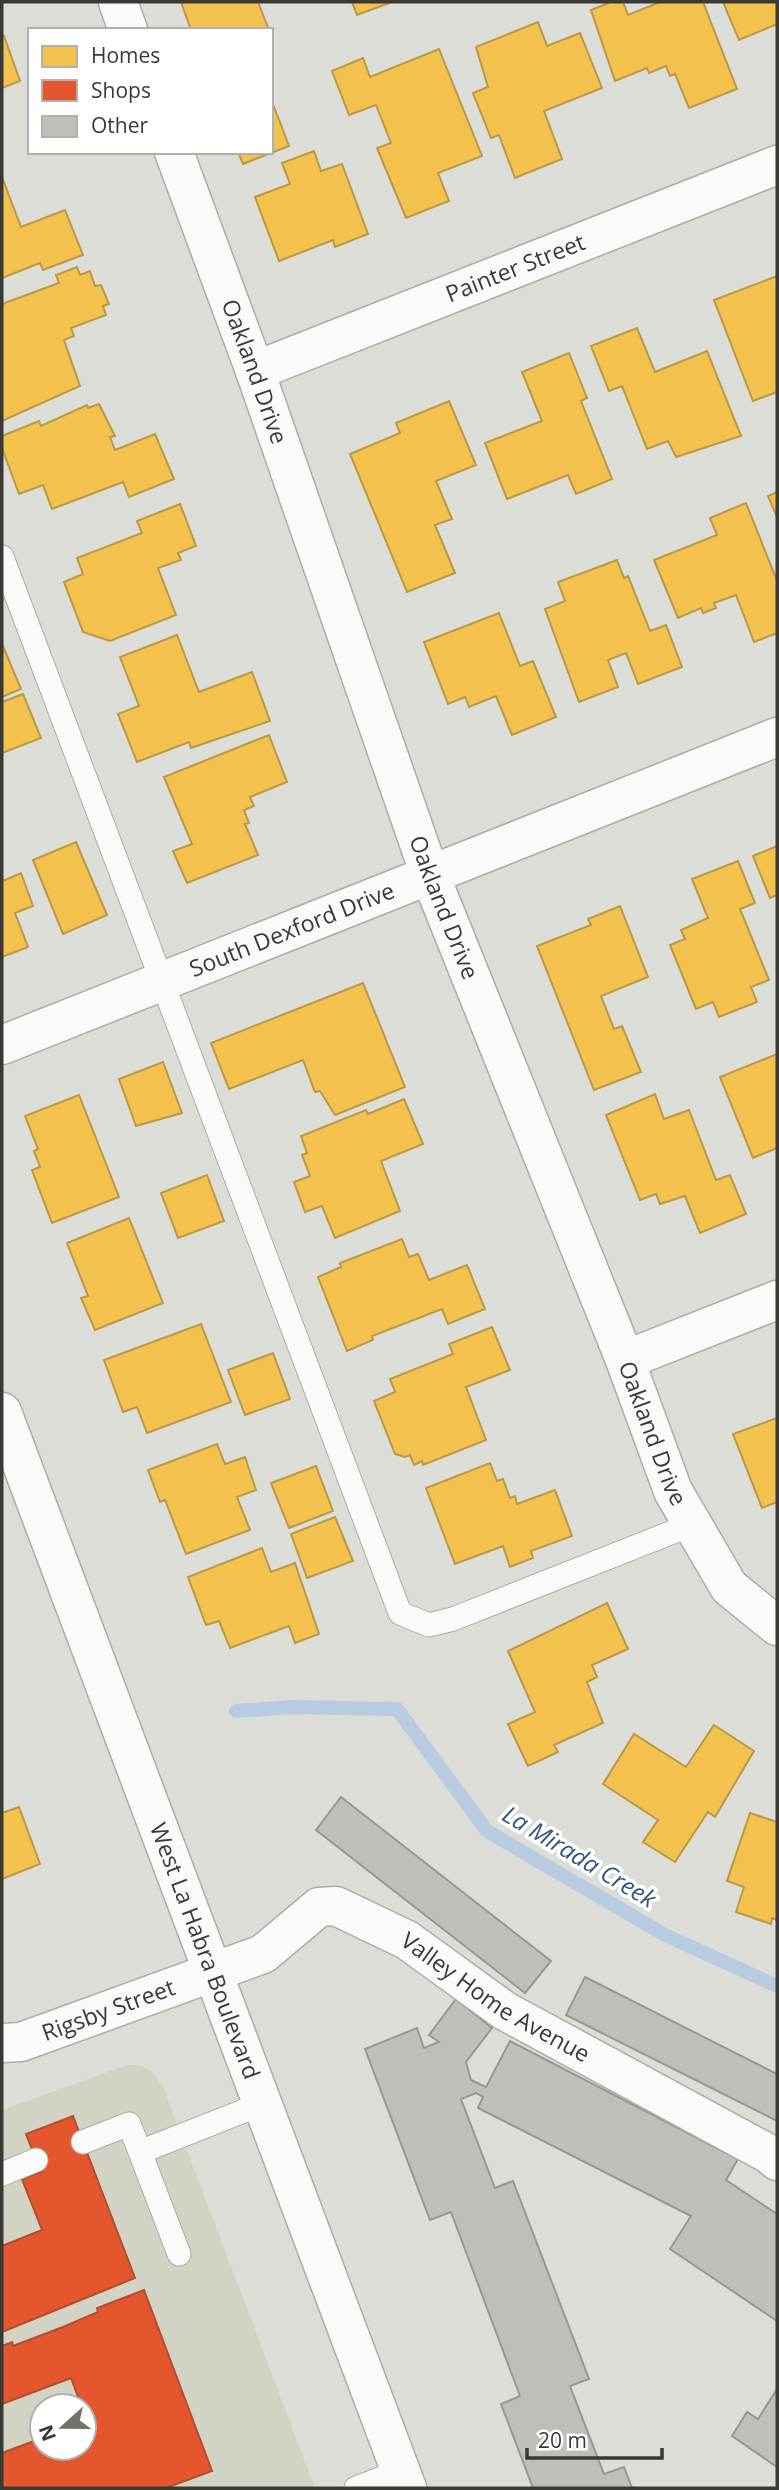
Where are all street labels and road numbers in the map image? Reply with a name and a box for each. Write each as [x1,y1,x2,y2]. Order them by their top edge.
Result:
street label: Painter Street [441,225,589,309]
street label: Oakland Drive [215,294,296,448]
street label: Oakland Drive [402,831,487,984]
street label: South Dexford Drive [184,874,399,984]
street label: Oakland Drive [612,1356,695,1511]
street label: West La Habra Boulevard [143,1818,269,2083]
street label: Valley Home Avenue [395,1924,596,2069]
street label: Rigsby Street [37,1970,179,2048]

